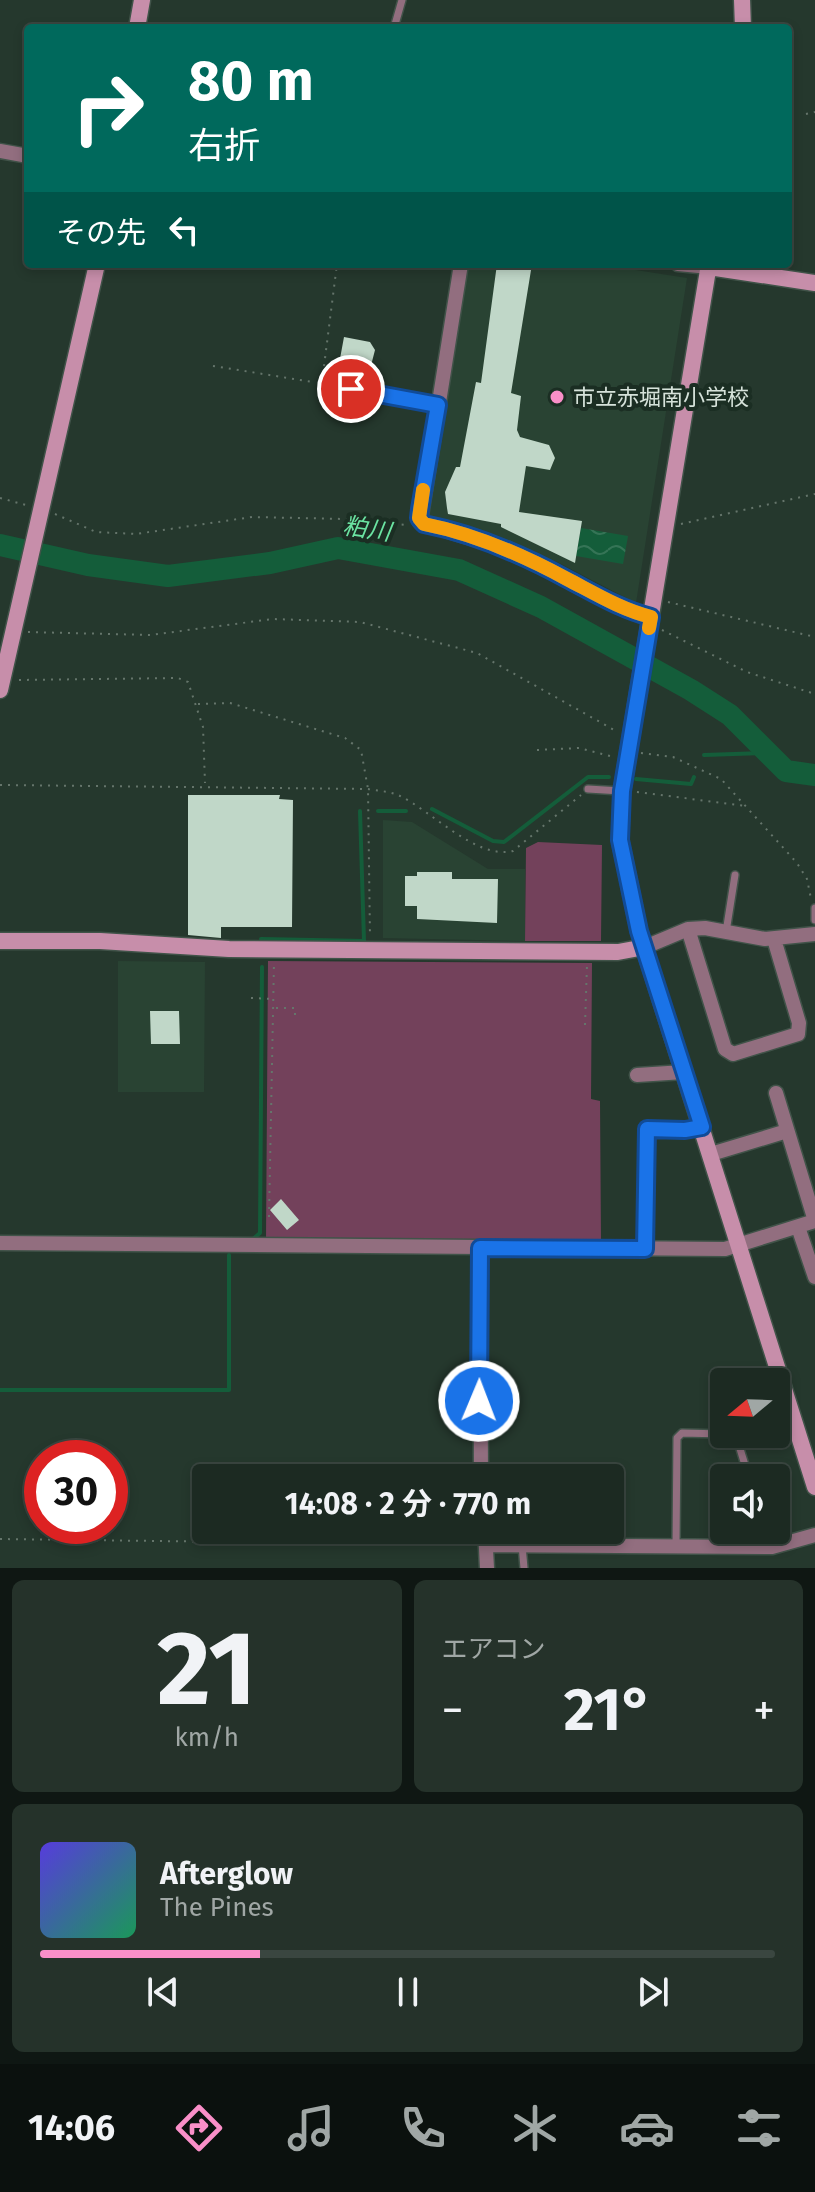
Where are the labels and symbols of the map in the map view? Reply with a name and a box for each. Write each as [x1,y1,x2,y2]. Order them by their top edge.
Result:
pin [317,355,385,423]
place label: 市立赤堀南小学校 [573,384,749,411]
marker: 市立赤堀南小学校 [548,388,566,406]
water label: 粕川 [341,512,396,547]
position arrow [437,1359,521,1443]
north arrow [710,1368,790,1448]
speed limit sign: 30 [24,1440,128,1544]

